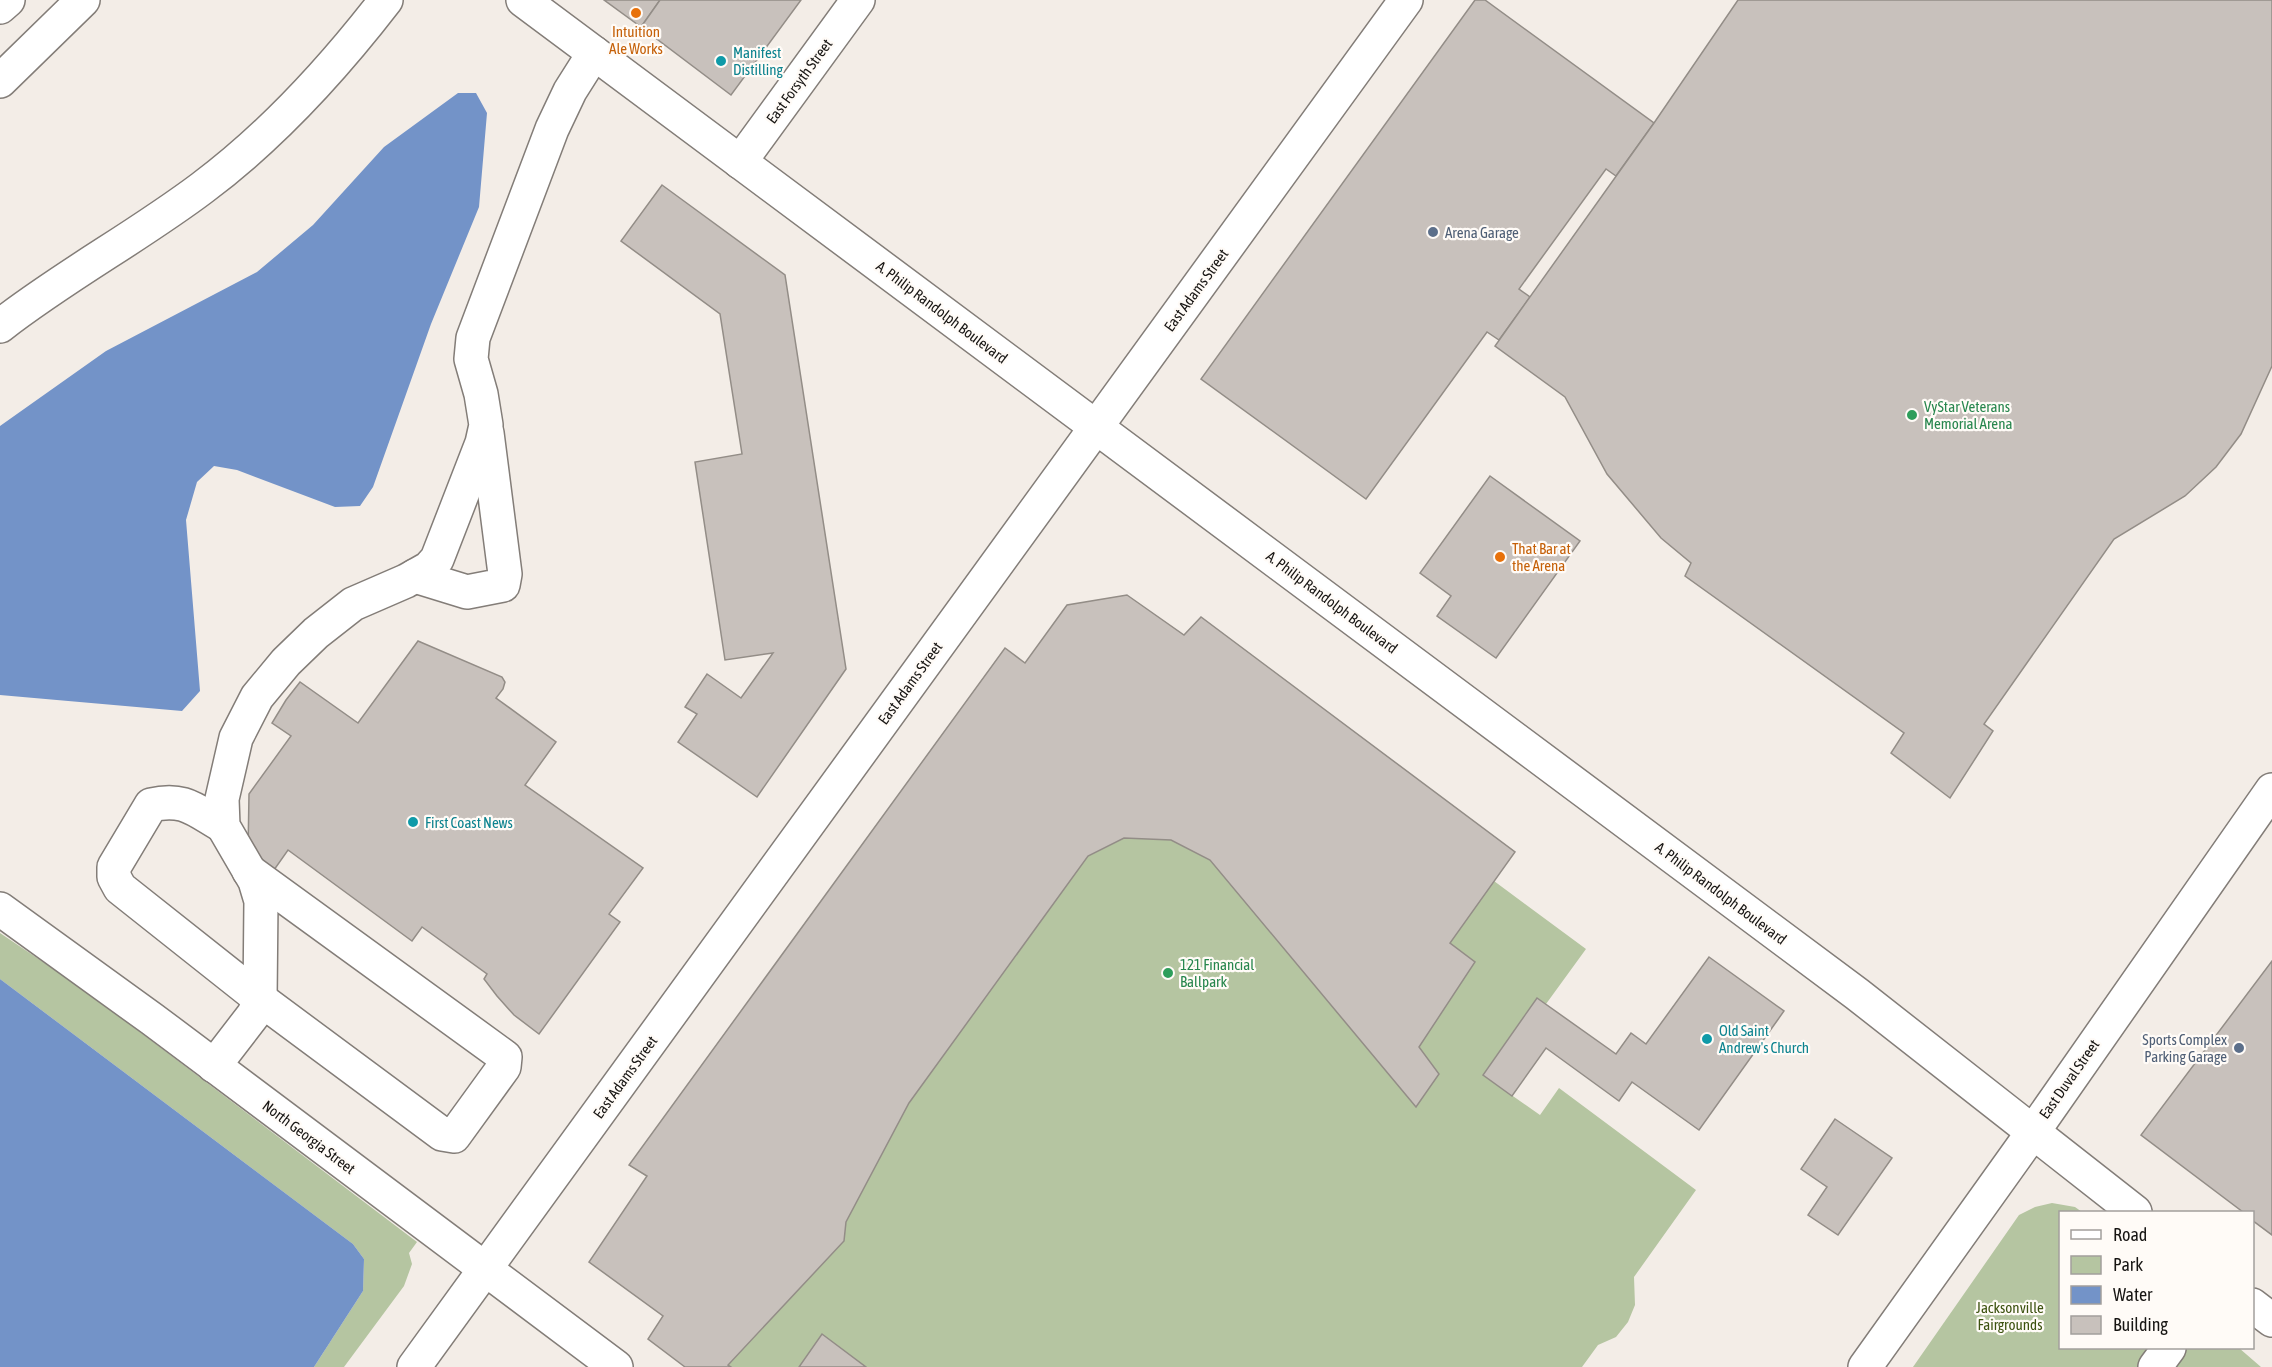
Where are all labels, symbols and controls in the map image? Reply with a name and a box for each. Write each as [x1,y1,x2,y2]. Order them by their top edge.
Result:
marker: Intuition Ale Works [629,6,643,20]
place label: Intuition Ale Works [609,23,663,57]
street label: East Forsyth Street [763,35,835,127]
place label: Manifest Distilling [733,44,784,78]
marker: Manifest Distilling [714,54,728,68]
place label: Arena Garage [1445,224,1519,241]
marker: Arena Garage [1426,225,1440,239]
street label: East Adams Street [1160,246,1232,334]
street label: A. Philip Randolph Boulevard [873,257,1011,367]
place label: VyStar Veterans Memorial Arena [1924,398,2012,432]
marker: VyStar Veterans Memorial Arena [1905,408,1919,422]
place label: That Bar at the Arena [1512,540,1571,574]
street label: A. Philip Randolph Boulevard [1263,547,1401,657]
marker: That Bar at the Arena [1493,550,1507,564]
street label: East Adams Street [874,639,946,727]
place label: First Coast News [425,814,513,831]
marker: First Coast News [406,815,420,829]
street label: A. Philip Randolph Boulevard [1652,838,1790,948]
place label: 121 Financial Ballpark [1180,956,1254,990]
marker: 121 Financial Ballpark [1161,966,1175,980]
place label: Old Saint Andrew's Church [1719,1022,1809,1056]
place label: Sports Complex Parking Garage [2142,1031,2227,1065]
marker: Old Saint Andrew's Church [1700,1032,1714,1046]
street label: East Adams Street [589,1033,661,1121]
street label: East Duval Street [2035,1036,2103,1122]
marker: Sports Complex Parking Garage [2232,1041,2246,1055]
street label: North Georgia Street [259,1097,359,1177]
legend [2059,1211,2254,1349]
text: Road [2113,1224,2147,1245]
text: Park [2113,1254,2143,1275]
text: Water [2113,1284,2153,1305]
park label: Jacksonville Fairgrounds [1976,1299,2044,1333]
text: Building [2113,1314,2168,1335]

